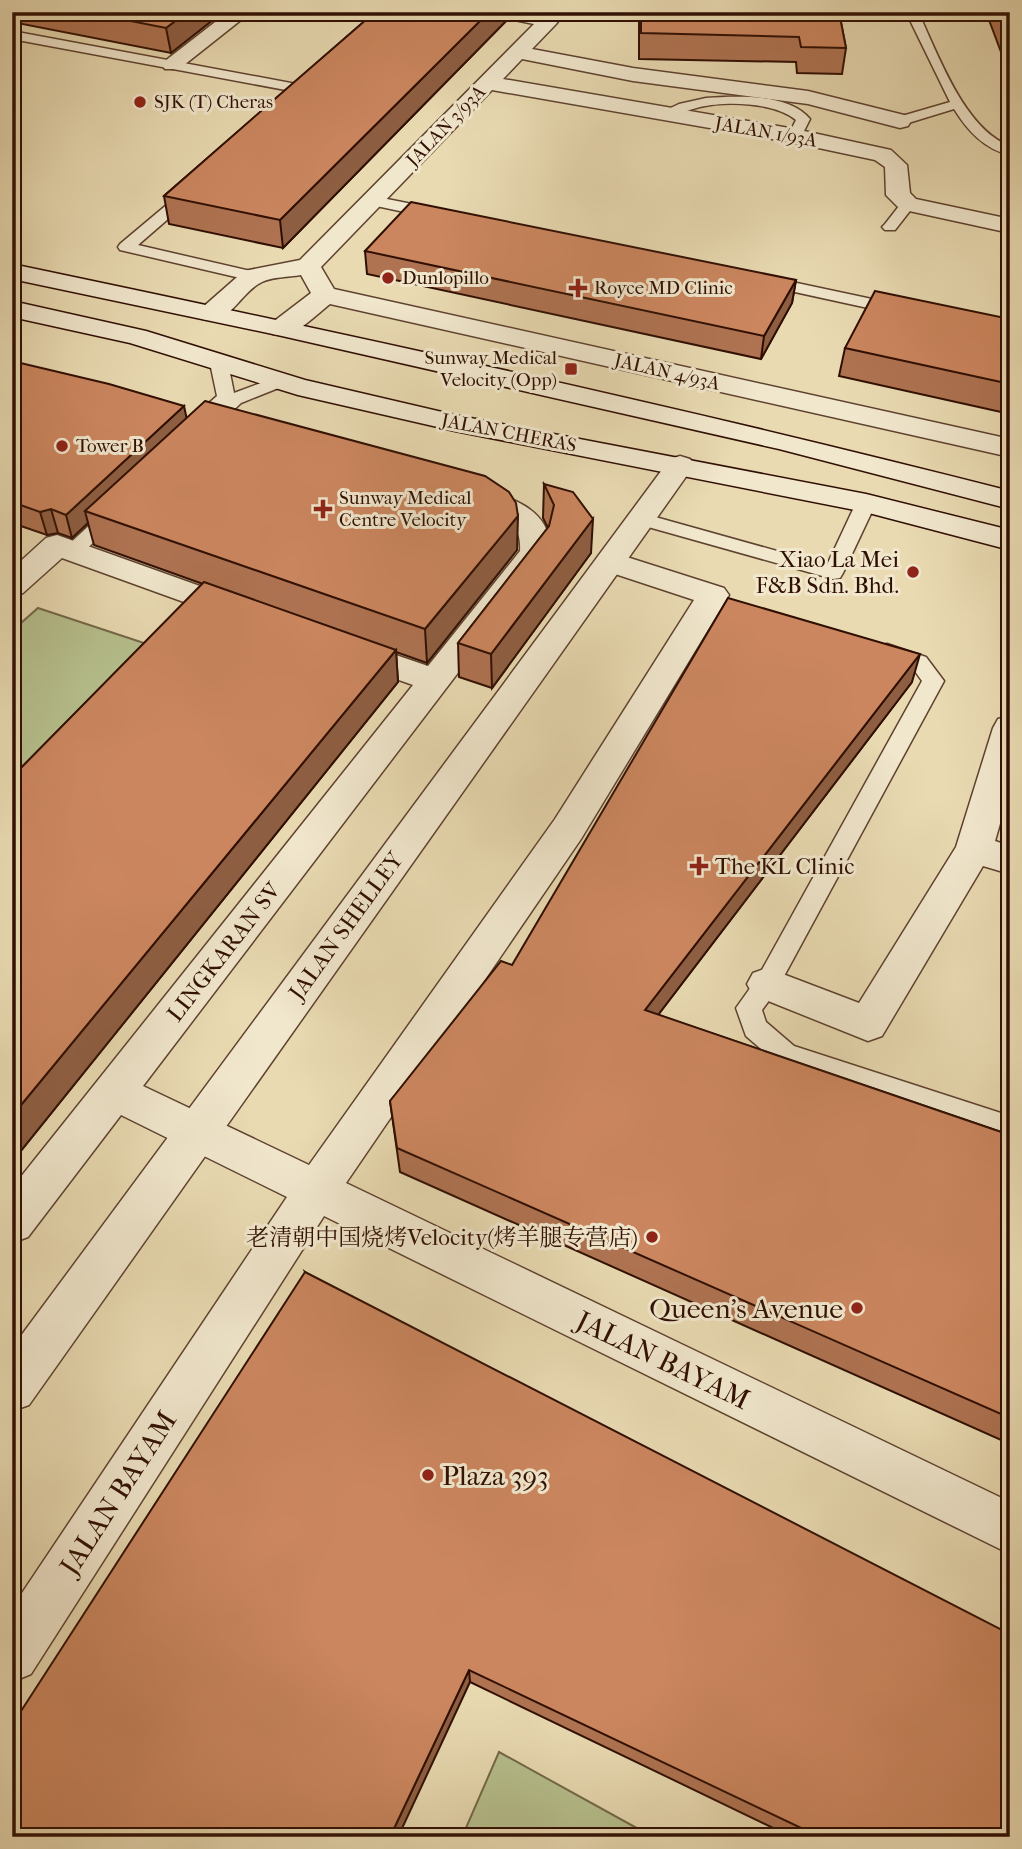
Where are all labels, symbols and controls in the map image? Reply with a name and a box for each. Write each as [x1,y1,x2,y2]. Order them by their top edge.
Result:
street label: JALAN 3/93A [400,80,491,173]
place label: SJK (T) Cheras [154,91,273,113]
marker: SJK (T) Cheras [132,94,148,110]
street label: JALAN 1/93A [711,112,819,152]
place label: Dunlopillo [402,267,489,289]
marker: Dunlopillo [380,270,396,286]
place label: Royce MD Clinic [594,277,733,299]
marker: Royce MD Clinic [568,278,588,298]
place label: Sunway Medical Velocity (Opp) [424,347,557,391]
street label: JALAN 4/93A [610,349,723,395]
marker: Sunway Medical Velocity (Opp) [563,361,579,377]
street label: JALAN CHERAS [438,409,579,457]
place label: Tower B [76,435,144,457]
marker: Tower B [54,438,70,454]
place label: Sunway Medical Centre Velocity [339,487,472,531]
marker: Sunway Medical Centre Velocity [313,499,333,519]
place label: Xiao La Mei F&B Sdn. Bhd. [756,546,899,599]
marker: Xiao La Mei F&B Sdn. Bhd. [905,564,921,580]
street label: JALAN SHELLEY [282,846,410,1007]
place label: The KL Clinic [715,853,854,880]
marker: The KL Clinic [689,856,709,876]
street label: LINGKARAN SV [161,876,287,1027]
place label: 老清朝中国烧烤Velocity(烤羊腿专营店) [246,1224,638,1251]
marker: 老清朝中国烧烤Velocity(烤羊腿专营店) [644,1229,660,1245]
place label: Queen's Avenue [649,1292,843,1325]
marker: Queen's Avenue [849,1300,865,1316]
street label: JALAN BAYAM [569,1303,755,1416]
street label: JALAN BAYAM [52,1405,183,1583]
place label: Plaza 393 [442,1459,549,1492]
marker: Plaza 393 [420,1467,436,1483]

